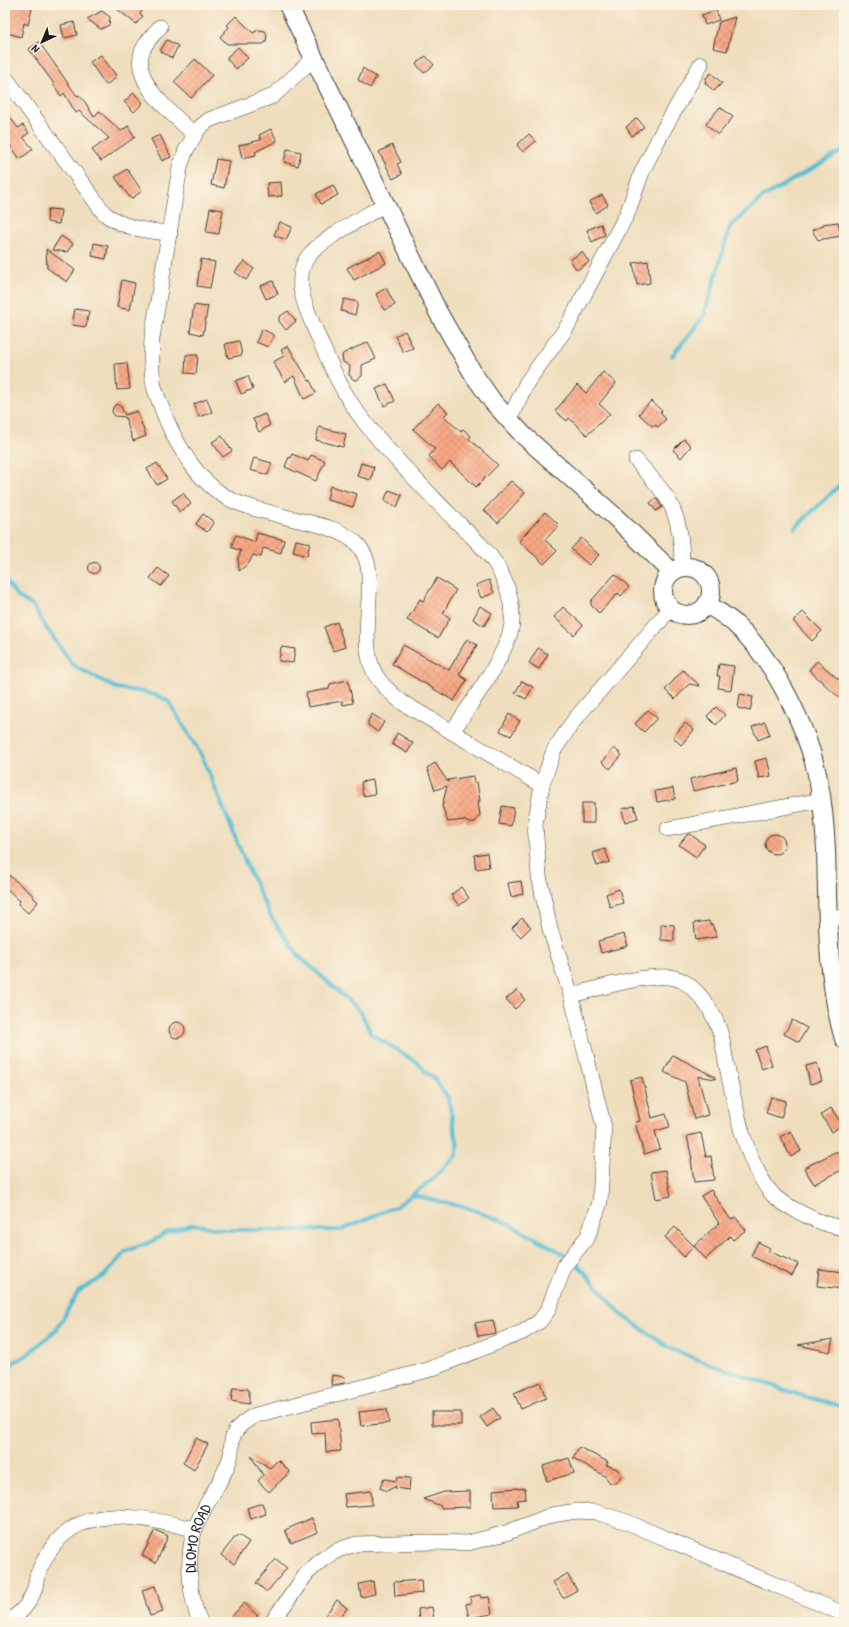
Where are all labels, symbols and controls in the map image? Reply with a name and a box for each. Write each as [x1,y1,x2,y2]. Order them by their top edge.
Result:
north arrow [22,22,62,62]
text: N [28,42,42,56]
street label: DLOMO ROAD [179,1499,216,1573]

